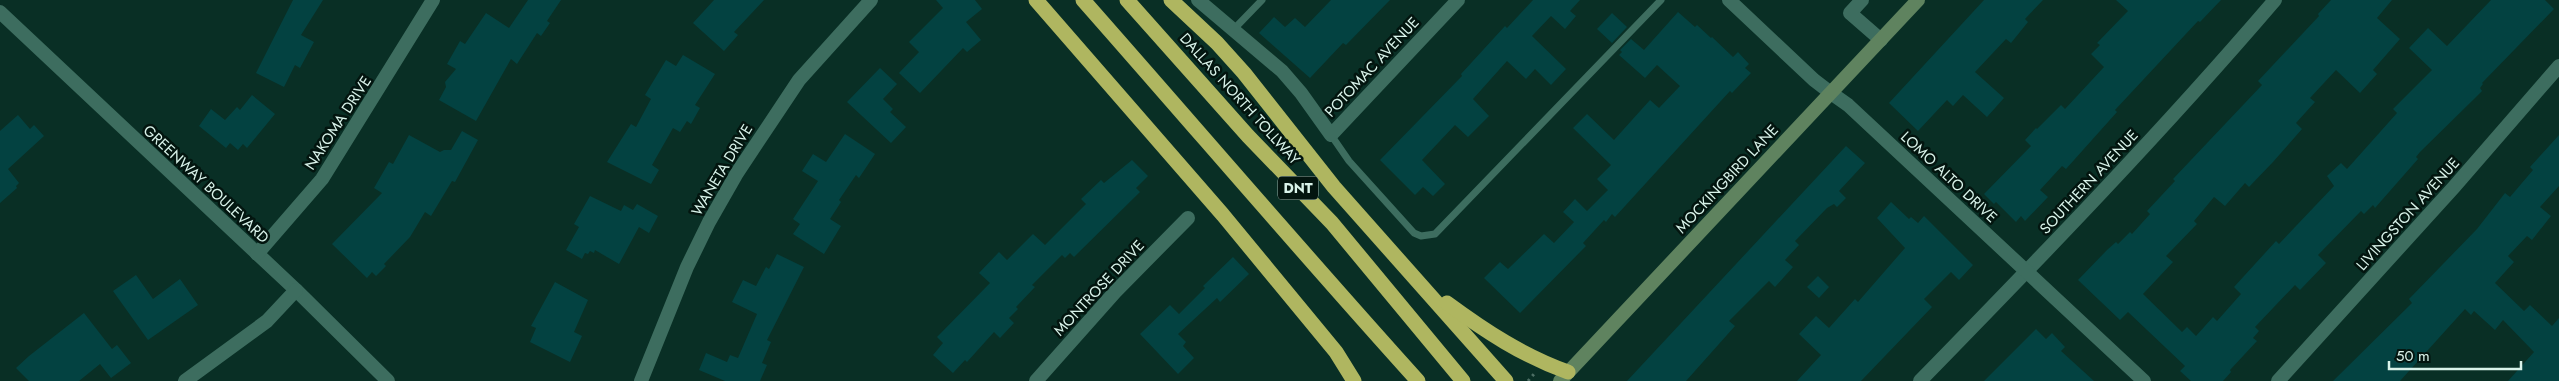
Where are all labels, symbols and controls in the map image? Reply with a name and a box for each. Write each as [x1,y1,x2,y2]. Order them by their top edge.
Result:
street label: POTOMAC AVENUE [1320,12,1424,122]
street label: DALLAS NORTH TOLLWAY [1175,28,1306,170]
street label: NAKOMA DRIVE [299,72,377,174]
street label: GREENWAY BOULEVARD [138,120,274,248]
street label: WANETA DRIVE [686,120,758,220]
street label: MOCKINGBIRD LANE [1671,120,1783,238]
street label: SOUTHERN AVENUE [2035,125,2143,239]
street label: LOMO ALTO DRIVE [1896,126,2002,228]
street label: LIVINGSTON AVENUE [2351,153,2465,275]
road number: DNT [1278,177,1318,200]
street label: MONTROSE DRIVE [1049,235,1149,341]
scale bar [2389,338,2522,370]
text: 50 m [2396,345,2430,367]

